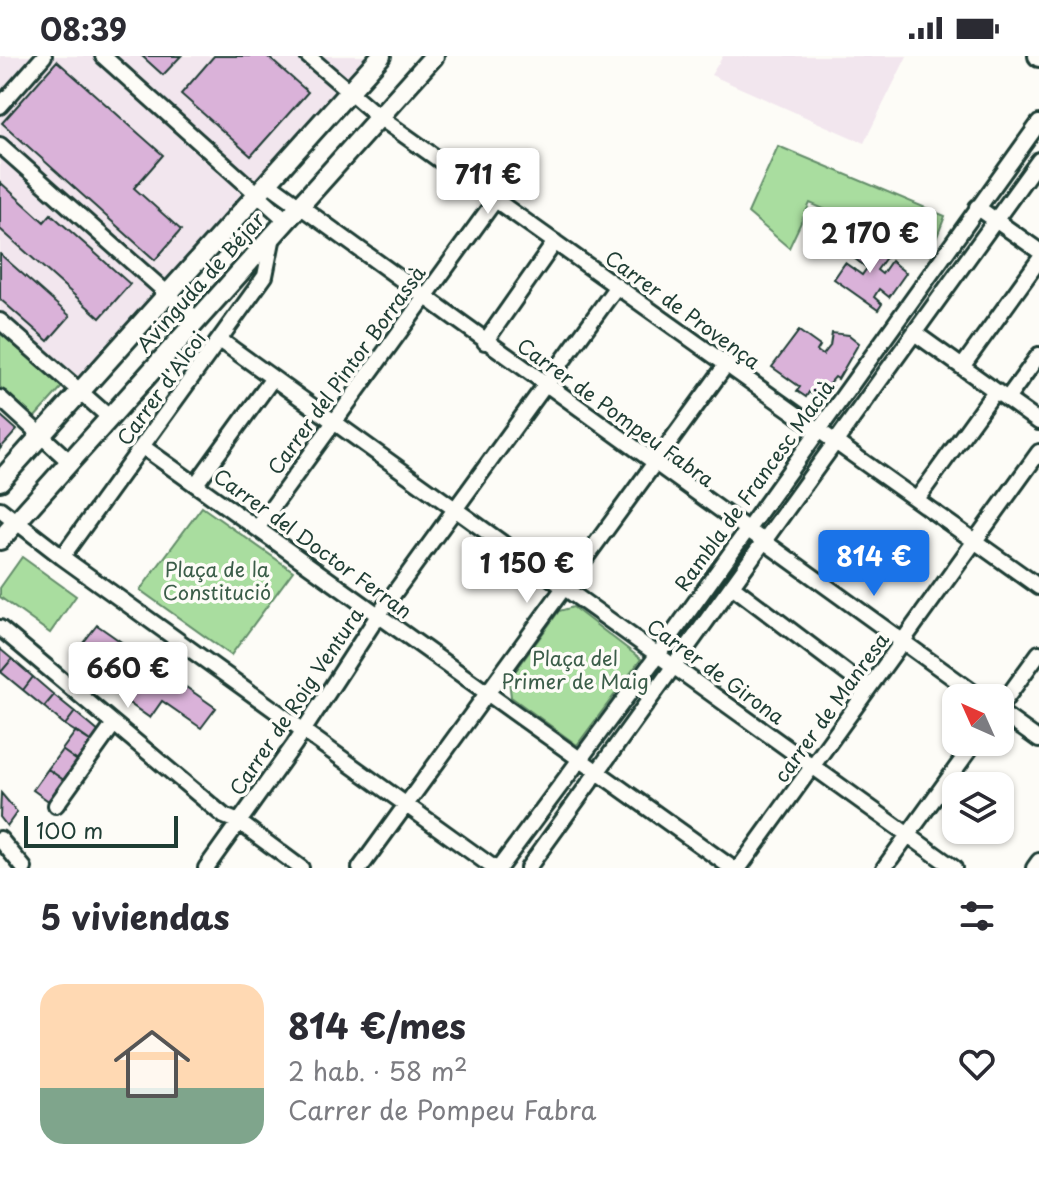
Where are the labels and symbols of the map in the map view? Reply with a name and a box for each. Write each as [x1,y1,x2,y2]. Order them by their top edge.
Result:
pin: 711 € [432,148,544,216]
street label: Avinguda de Béjar [129,205,271,359]
pin: 2 170 € [796,207,944,275]
street label: Carrer de Provença [599,242,767,376]
street label: Carrer del Pintor Borrassà [260,259,433,481]
street label: Carrer d'Alcoi [109,325,213,451]
street label: Carrer de Pompeu Fabra [511,330,721,494]
street label: Rambla de Francesc Macià [667,372,842,597]
street label: Carrer del Doctor Ferran [208,461,418,625]
pin: 814 € [818,530,930,598]
pin: 1 150 € [453,537,601,605]
park label: Plaça de la Constitució [163,554,271,607]
street label: Carrer de Roig Ventura [222,600,371,801]
street label: Carrer de Girona [641,611,791,732]
street label: carrer de Manresa [766,626,896,788]
pin: 660 € [72,642,184,710]
park label: Plaça del Primer de Maig [501,643,649,696]
north arrow [942,684,1014,756]
scale bar [24,812,178,848]

